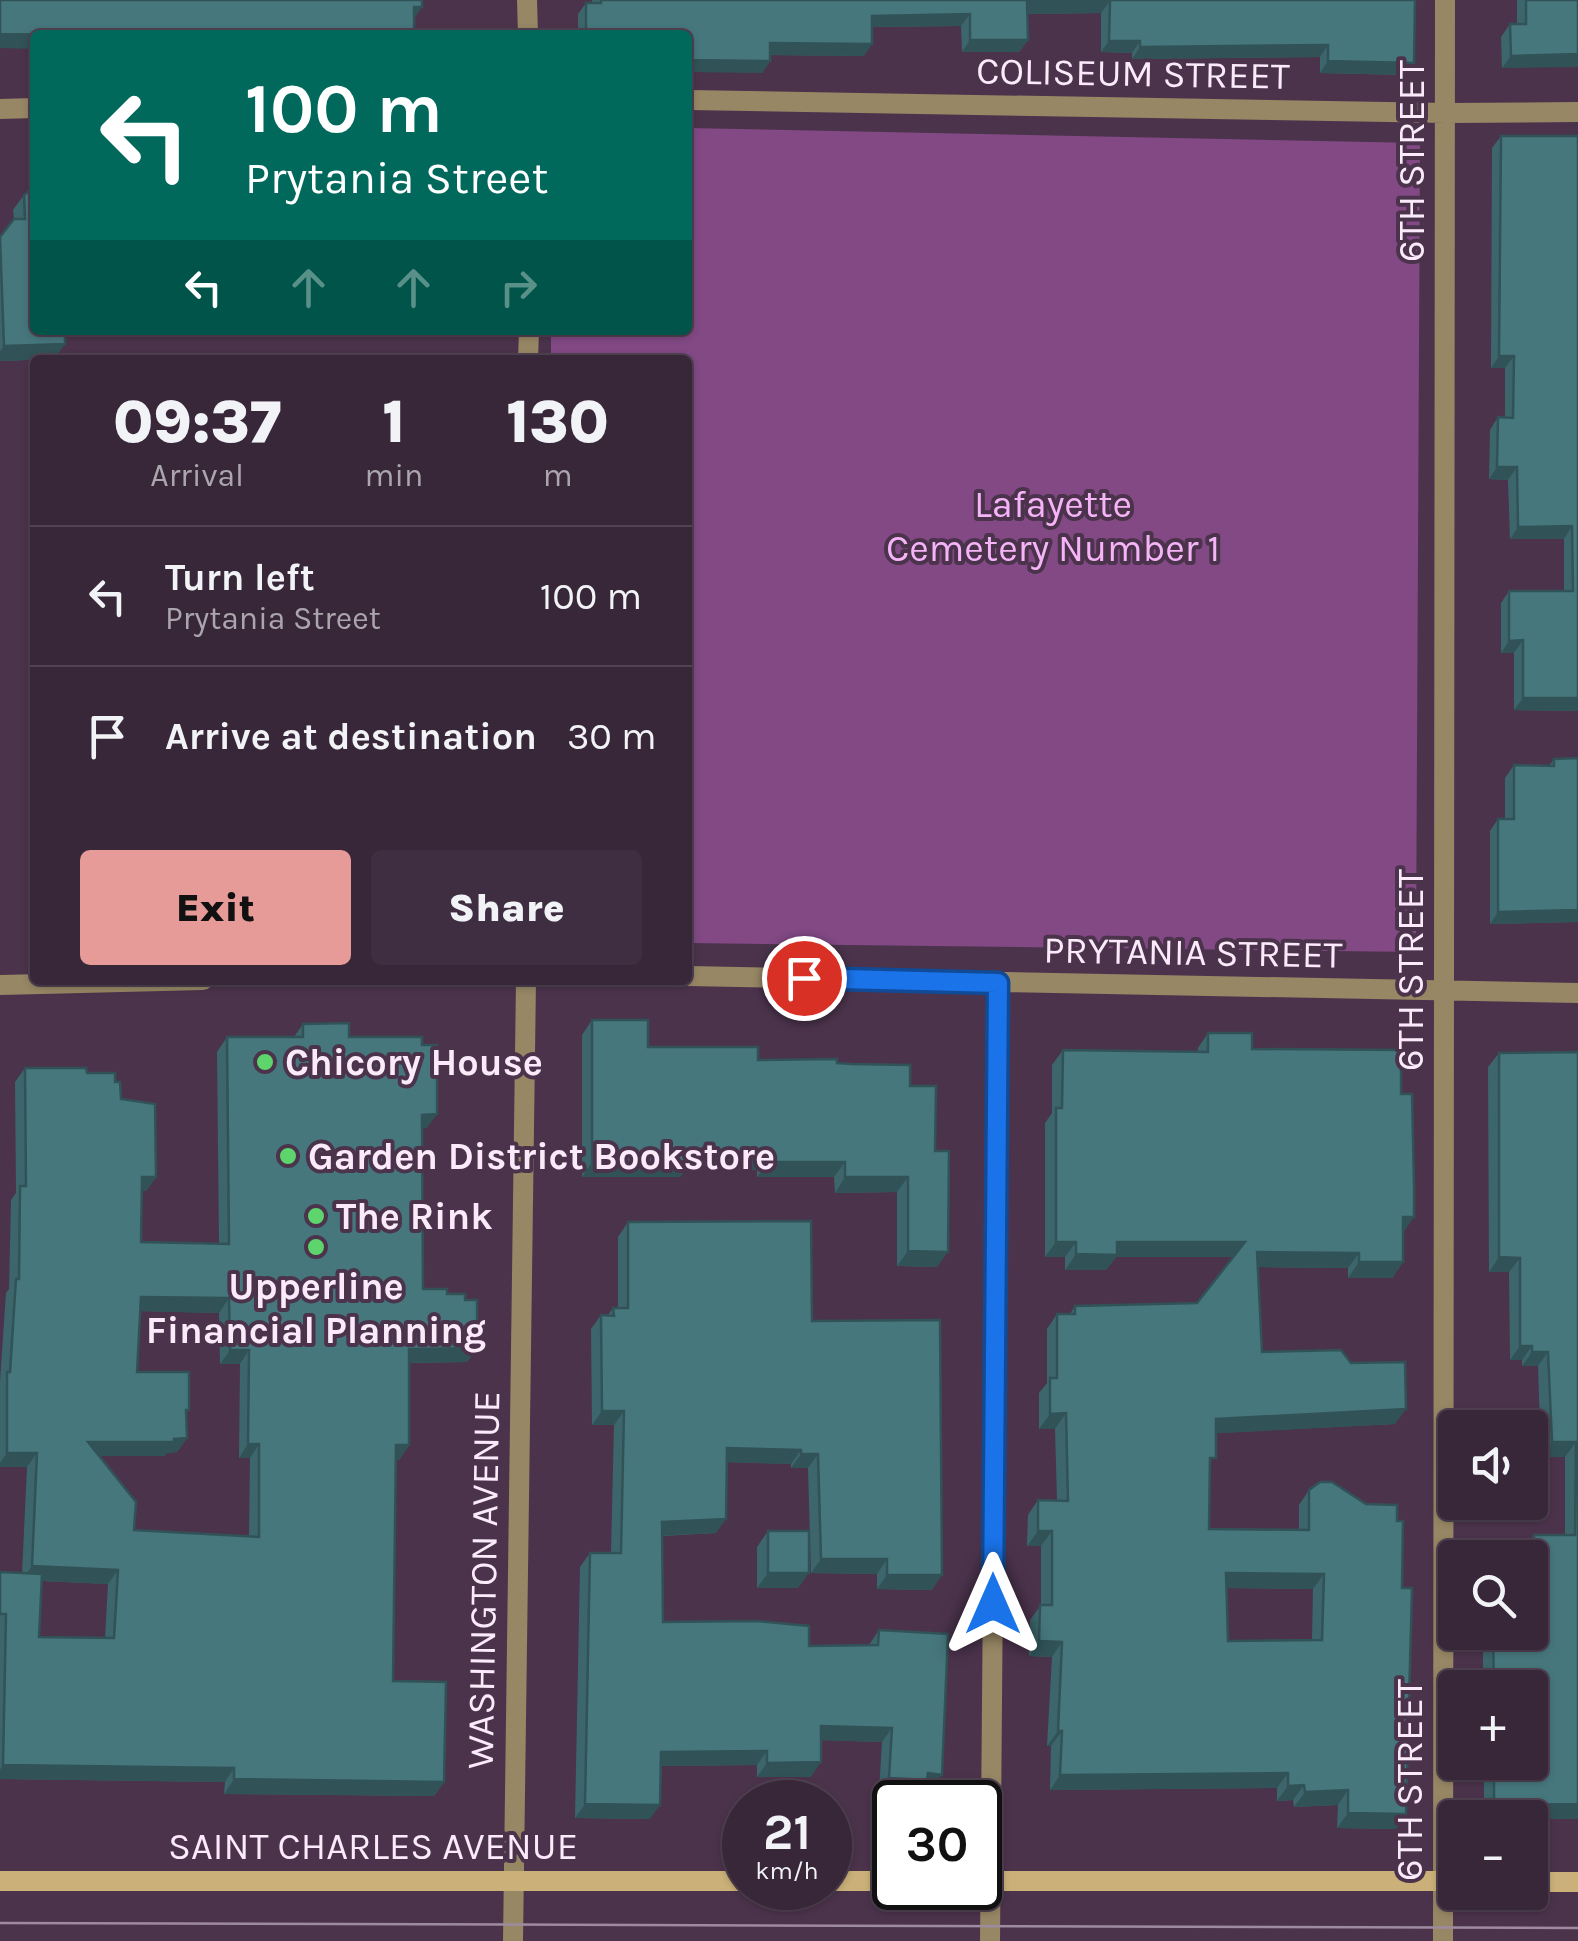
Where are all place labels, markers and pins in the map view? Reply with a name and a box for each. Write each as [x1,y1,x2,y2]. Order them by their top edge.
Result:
pin [762,936,847,1021]
place label: Chicory House [285,1040,543,1085]
marker: Chicory House [254,1051,276,1073]
place label: Garden District Bookstore [308,1134,775,1179]
marker: Garden District Bookstore [277,1145,299,1167]
place label: The Rink [336,1194,493,1239]
marker: The Rink [305,1205,327,1227]
marker: Upperline Financial Planning [305,1236,327,1258]
place label: Upperline Financial Planning [146,1264,486,1353]

